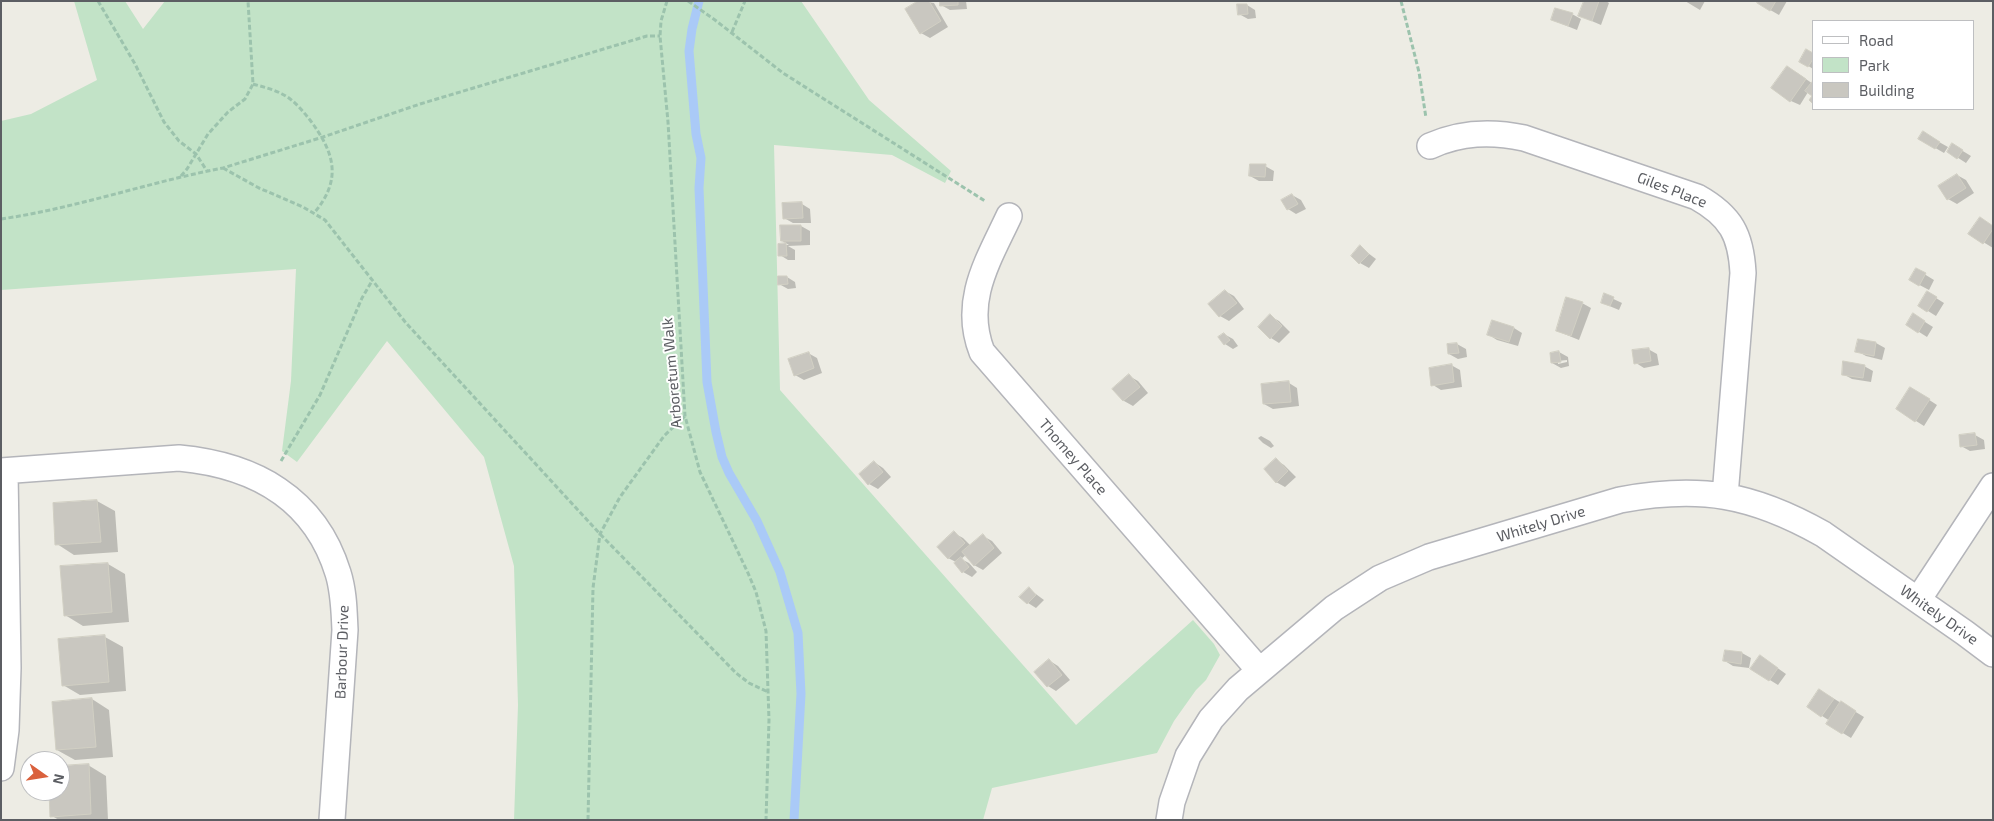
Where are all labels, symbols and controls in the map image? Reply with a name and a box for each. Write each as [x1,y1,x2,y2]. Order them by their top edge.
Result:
legend [1812,20,1974,110]
text: Road [1859,31,1894,49]
text: Park [1859,56,1890,74]
text: Building [1859,81,1914,99]
street label: Giles Place [1635,168,1709,212]
street label: Arboretum Walk [658,317,686,429]
street label: Thomey Place [1035,415,1111,499]
street label: Whitely Drive [1495,502,1587,546]
street label: Whitely Drive [1896,581,1982,649]
street label: Barbour Drive [331,605,353,699]
north arrow [20,751,70,801]
text: N [50,772,69,786]

